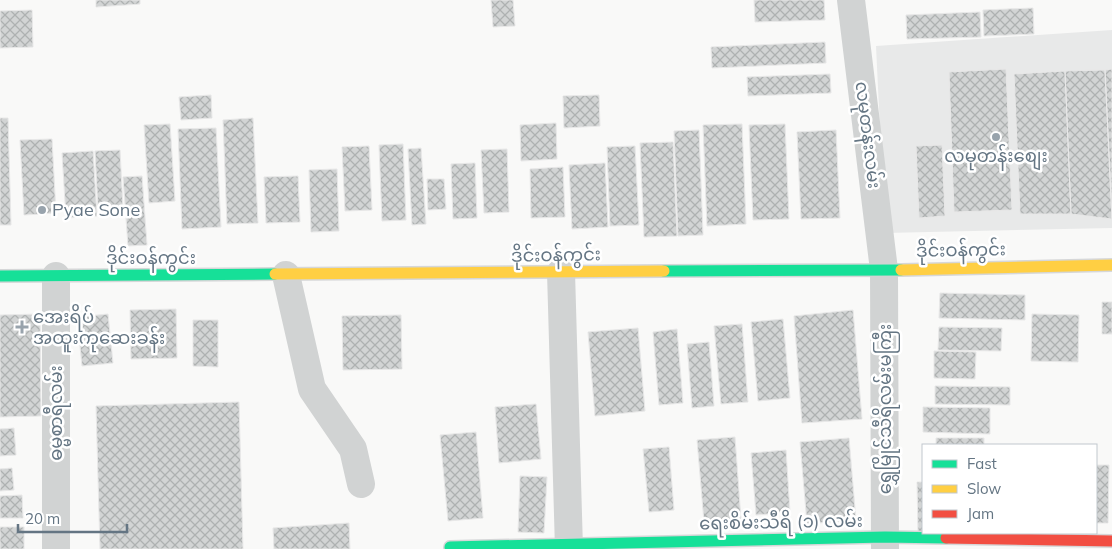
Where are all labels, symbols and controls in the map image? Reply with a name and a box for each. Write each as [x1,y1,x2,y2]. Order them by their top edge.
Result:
street label: လမုတန်းလမ်း [847,80,887,190]
marker: လမုတန်းစျေး [990,131,1002,143]
place label: လမုတန်းစျေး [944,143,1048,171]
place label: Pyae Sone [52,198,140,221]
marker: Pyae Sone [36,204,48,216]
street label: ဒိုင်းဝန်ကွင်း [916,235,1006,266]
street label: ဒိုင်းဝန်ကွင်း [511,240,601,271]
street label: ဒိုင်းဝန်ကွင်း [106,244,196,273]
place label: အေးရိပ် အထူးကုဆေးခန်း [33,303,165,353]
marker: အေးရိပ် အထူးကုဆေးခန်း [15,320,29,334]
street label: ရွှေမြိုင်သီရိလမ်းမကြီး [871,324,900,494]
street label: ဓမ္မစာရီလမ်း [42,365,71,461]
legend [922,444,1097,534]
text: Fast [967,454,997,473]
text: Slow [967,479,1001,498]
scale bar [18,502,126,534]
text: Jam [967,504,994,523]
street label: ရေးစိမ်းသီရိ (၁) လမ်း [699,507,863,538]
text: 20 m [25,509,60,528]

